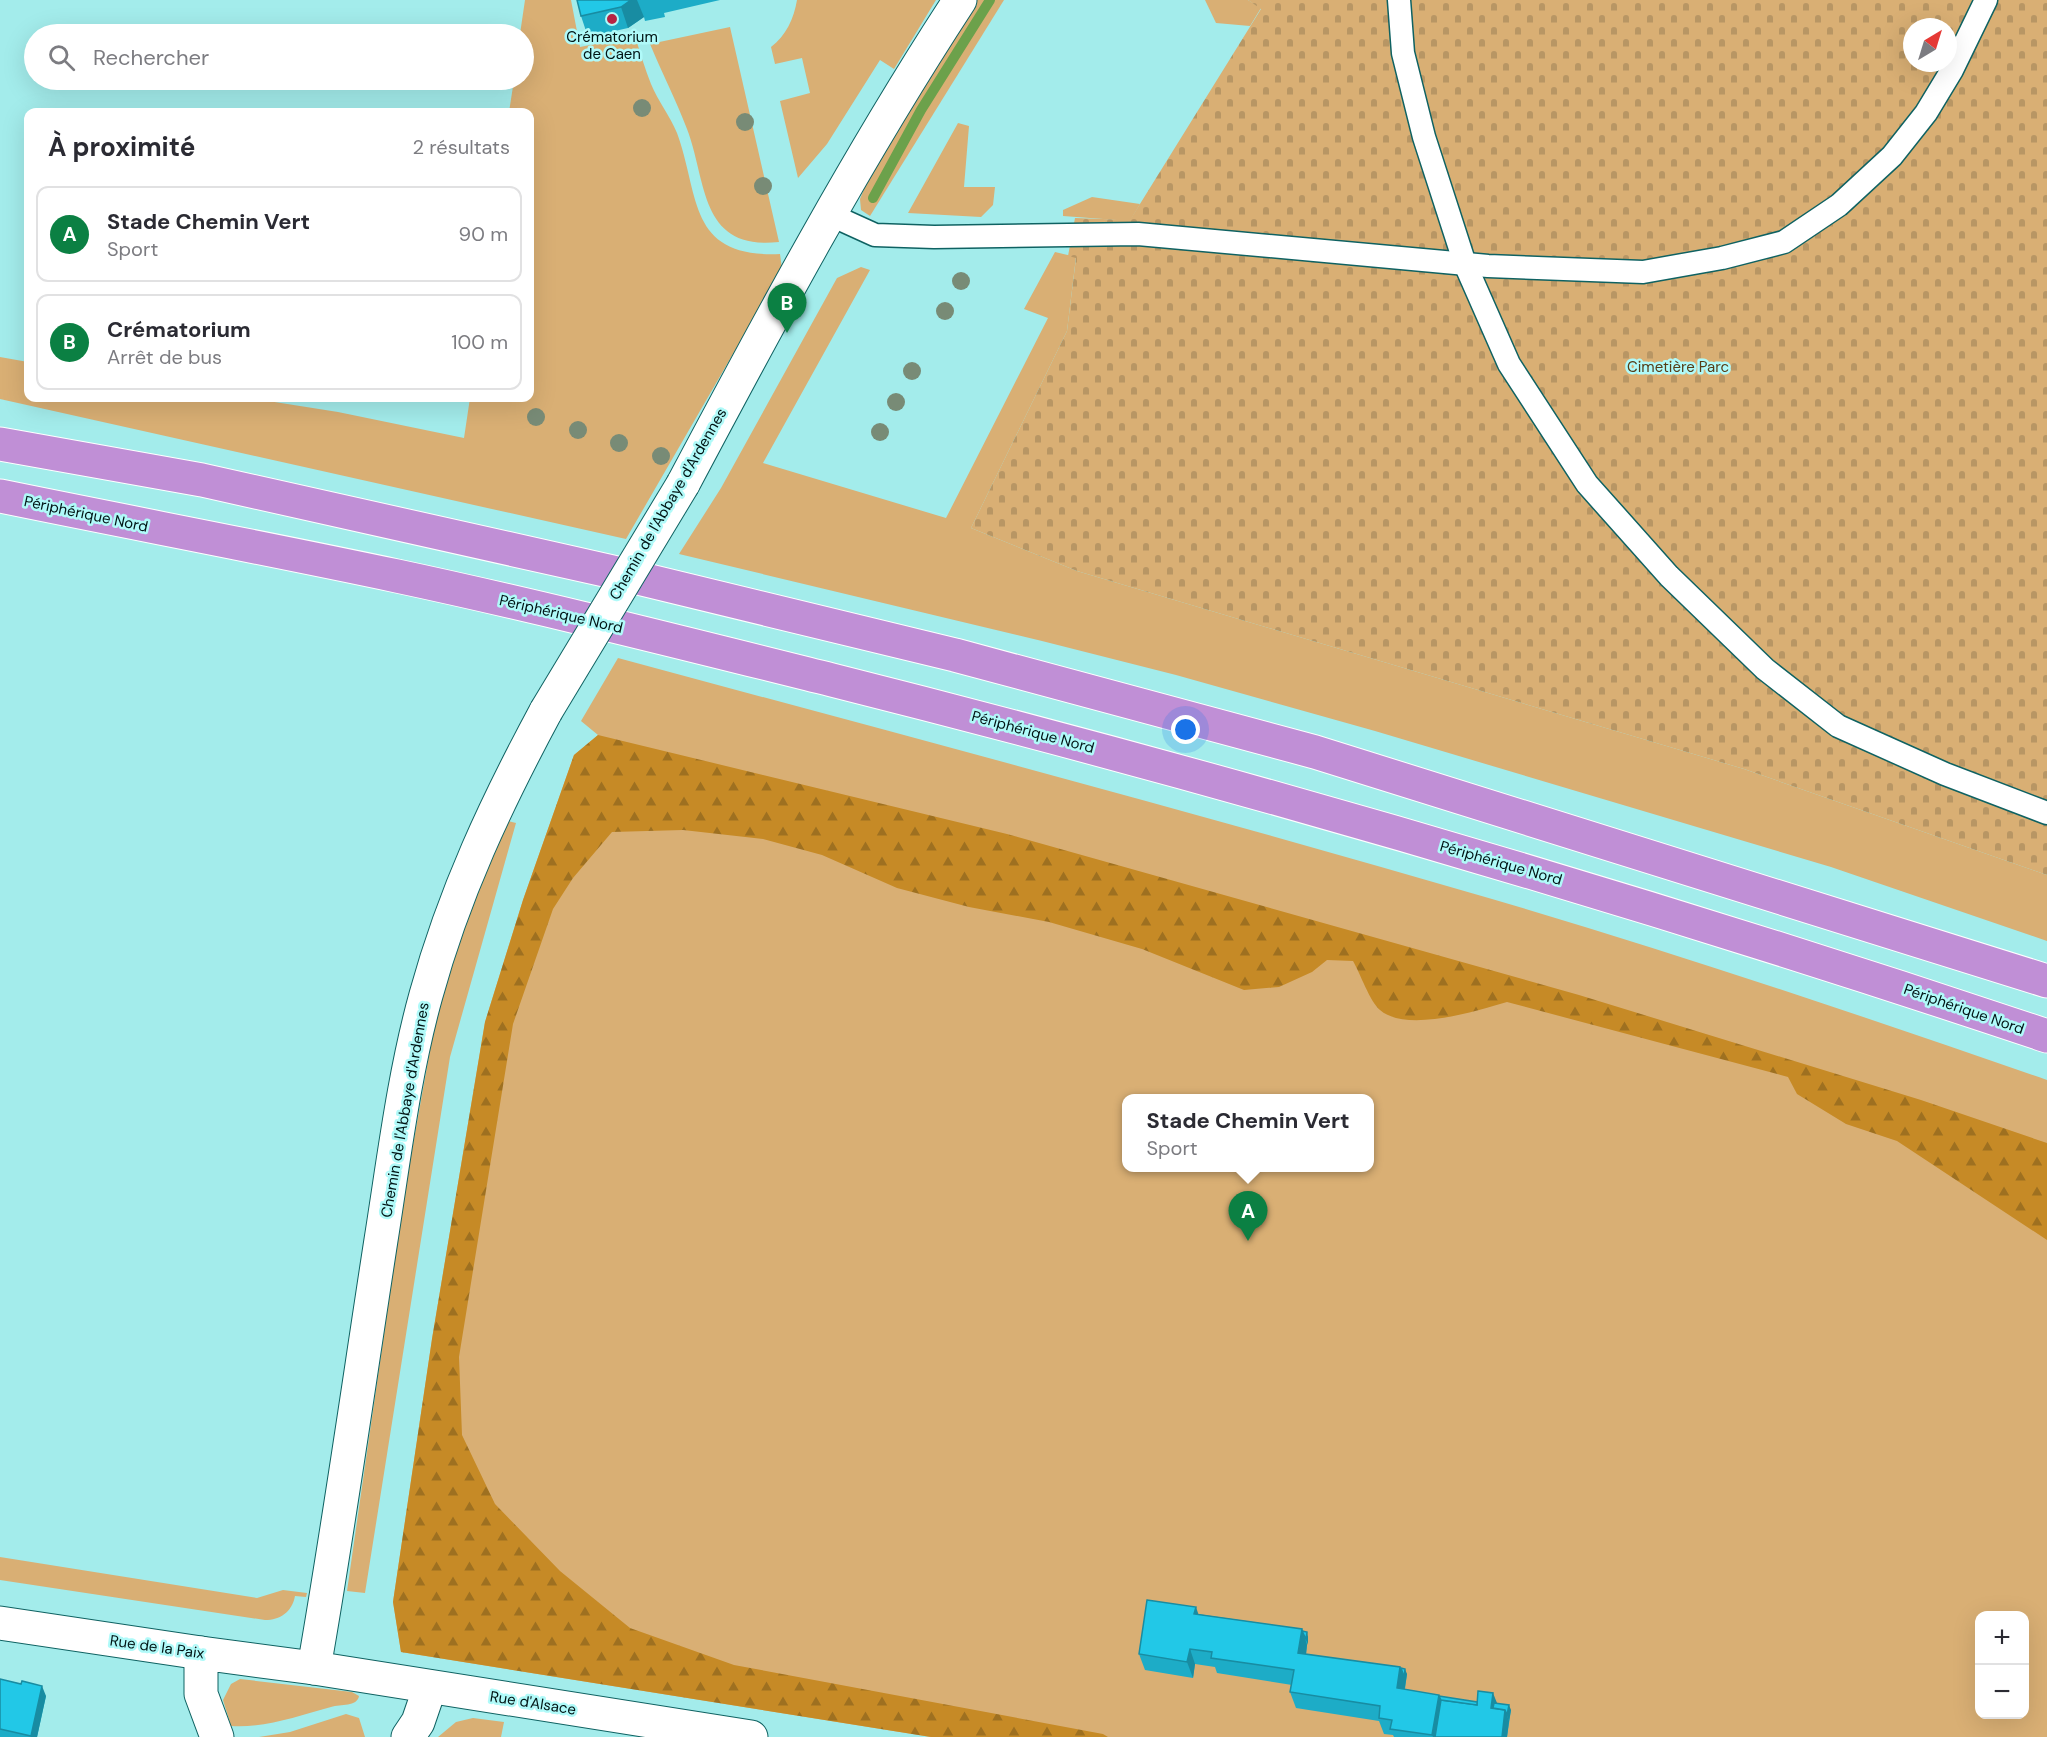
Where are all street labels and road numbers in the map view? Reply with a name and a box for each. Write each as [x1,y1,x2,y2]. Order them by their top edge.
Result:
street label: Chemin de l'Abbaye d'Ardennes [605,404,731,604]
street label: Périphérique Nord [22,491,150,537]
street label: Périphérique Nord [497,590,625,638]
street label: Périphérique Nord [970,706,1096,758]
street label: Périphérique Nord [1438,836,1564,890]
street label: Périphérique Nord [1901,979,2027,1039]
street label: Chemin de l'Abbaye d'Ardennes [376,1001,434,1219]
street label: Rue de la Paix [109,1630,206,1664]
street label: Rue d'Alsace [488,1686,578,1720]

